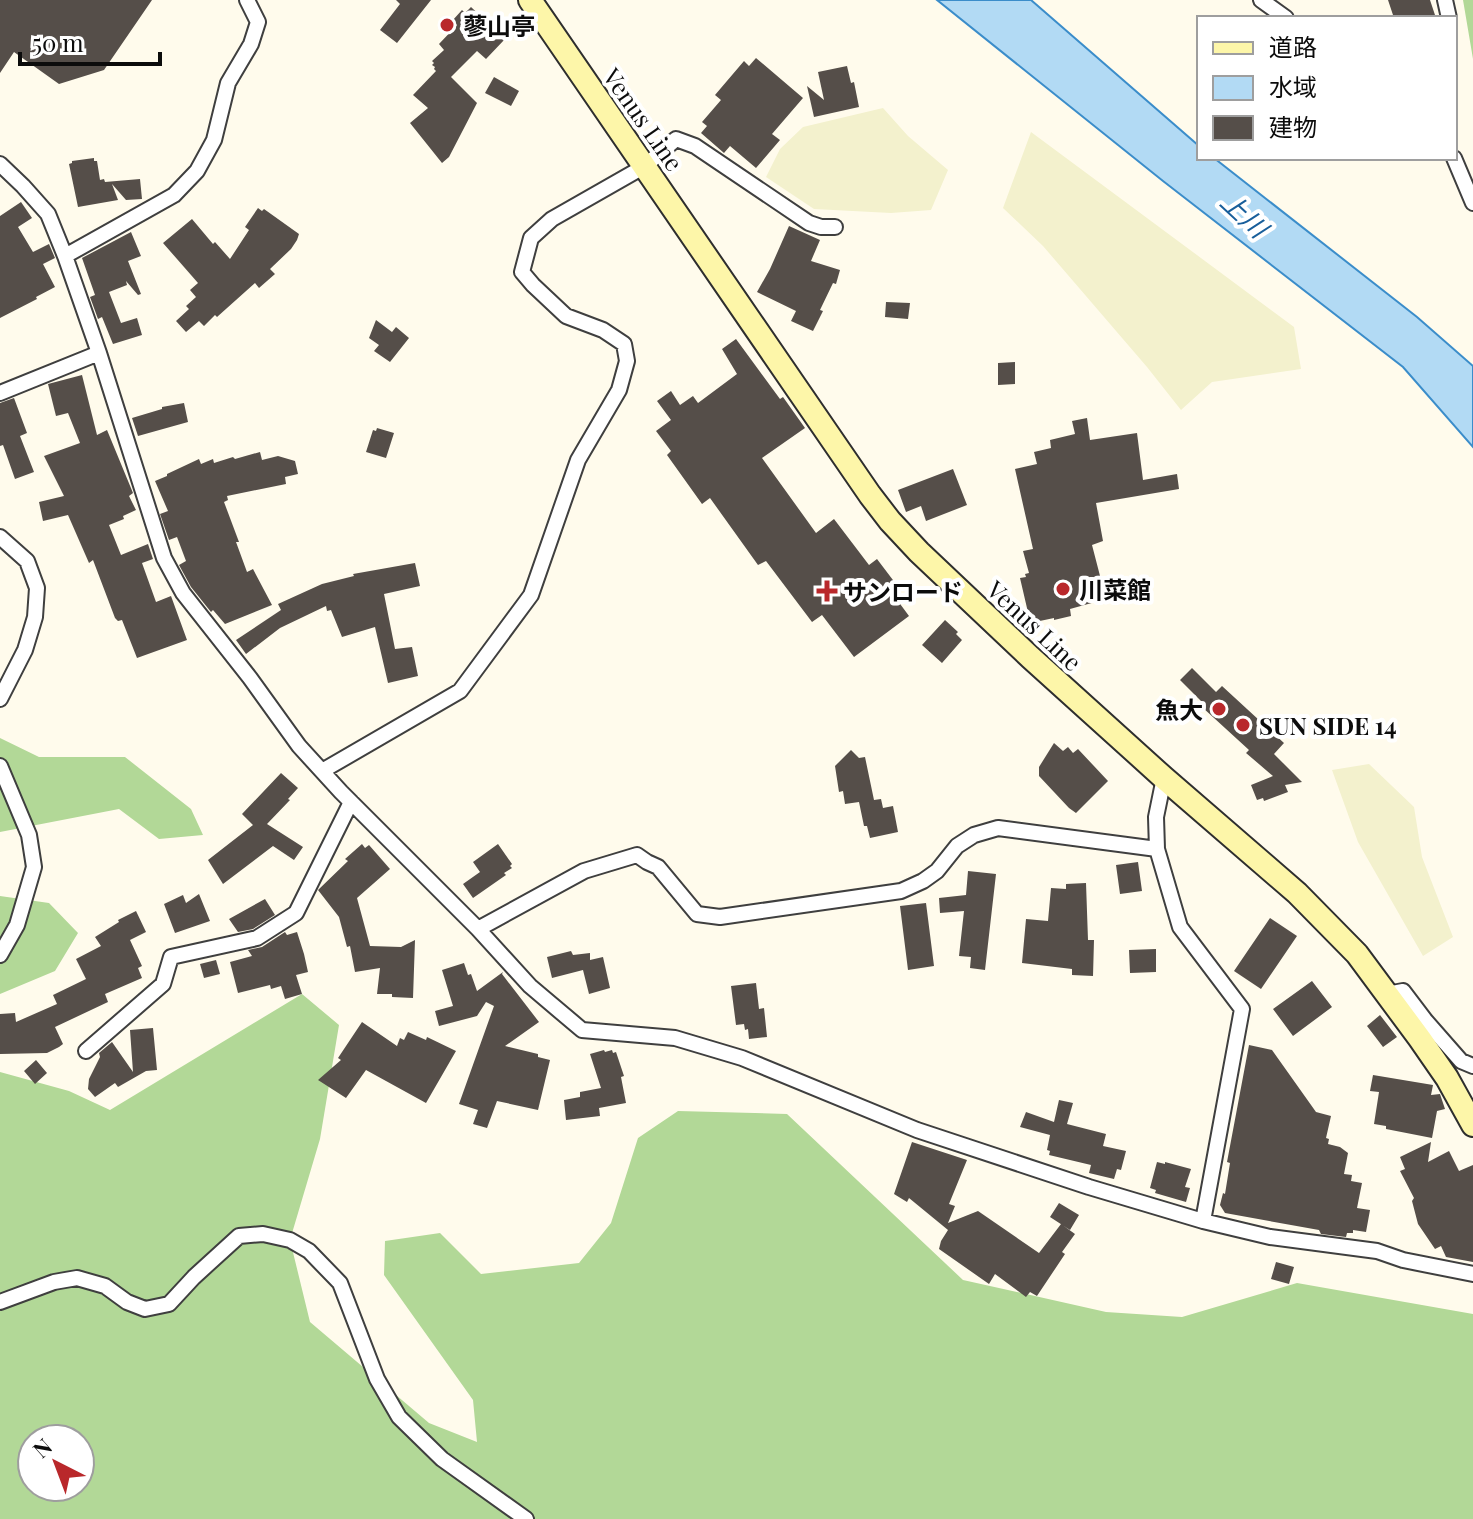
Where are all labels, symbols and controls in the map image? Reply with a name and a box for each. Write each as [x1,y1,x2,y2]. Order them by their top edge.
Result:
place label: 蓼山亭 [463,9,535,41]
scale bar [20,16,160,66]
marker: 蓼山亭 [438,16,456,34]
legend [1197,16,1457,160]
text: 50 m [32,26,84,58]
text: 道路 [1269,30,1317,62]
street label: Venus Line [596,61,691,177]
text: 水域 [1269,70,1317,102]
text: 建物 [1269,110,1317,142]
water label: 上川 [1214,183,1278,247]
street label: Venus Line [980,572,1089,677]
place label: 川菜館 [1079,573,1151,605]
place label: サンロード [843,575,963,607]
marker: 川菜館 [1054,580,1072,598]
marker: サンロード [818,582,836,600]
place label: 魚大 [1155,693,1203,725]
marker: 魚大 [1210,700,1228,718]
place label: SUN SIDE 14 [1259,709,1397,741]
marker: SUN SIDE 14 [1234,716,1252,734]
north arrow [16,1423,96,1503]
text: N [26,1431,58,1464]

